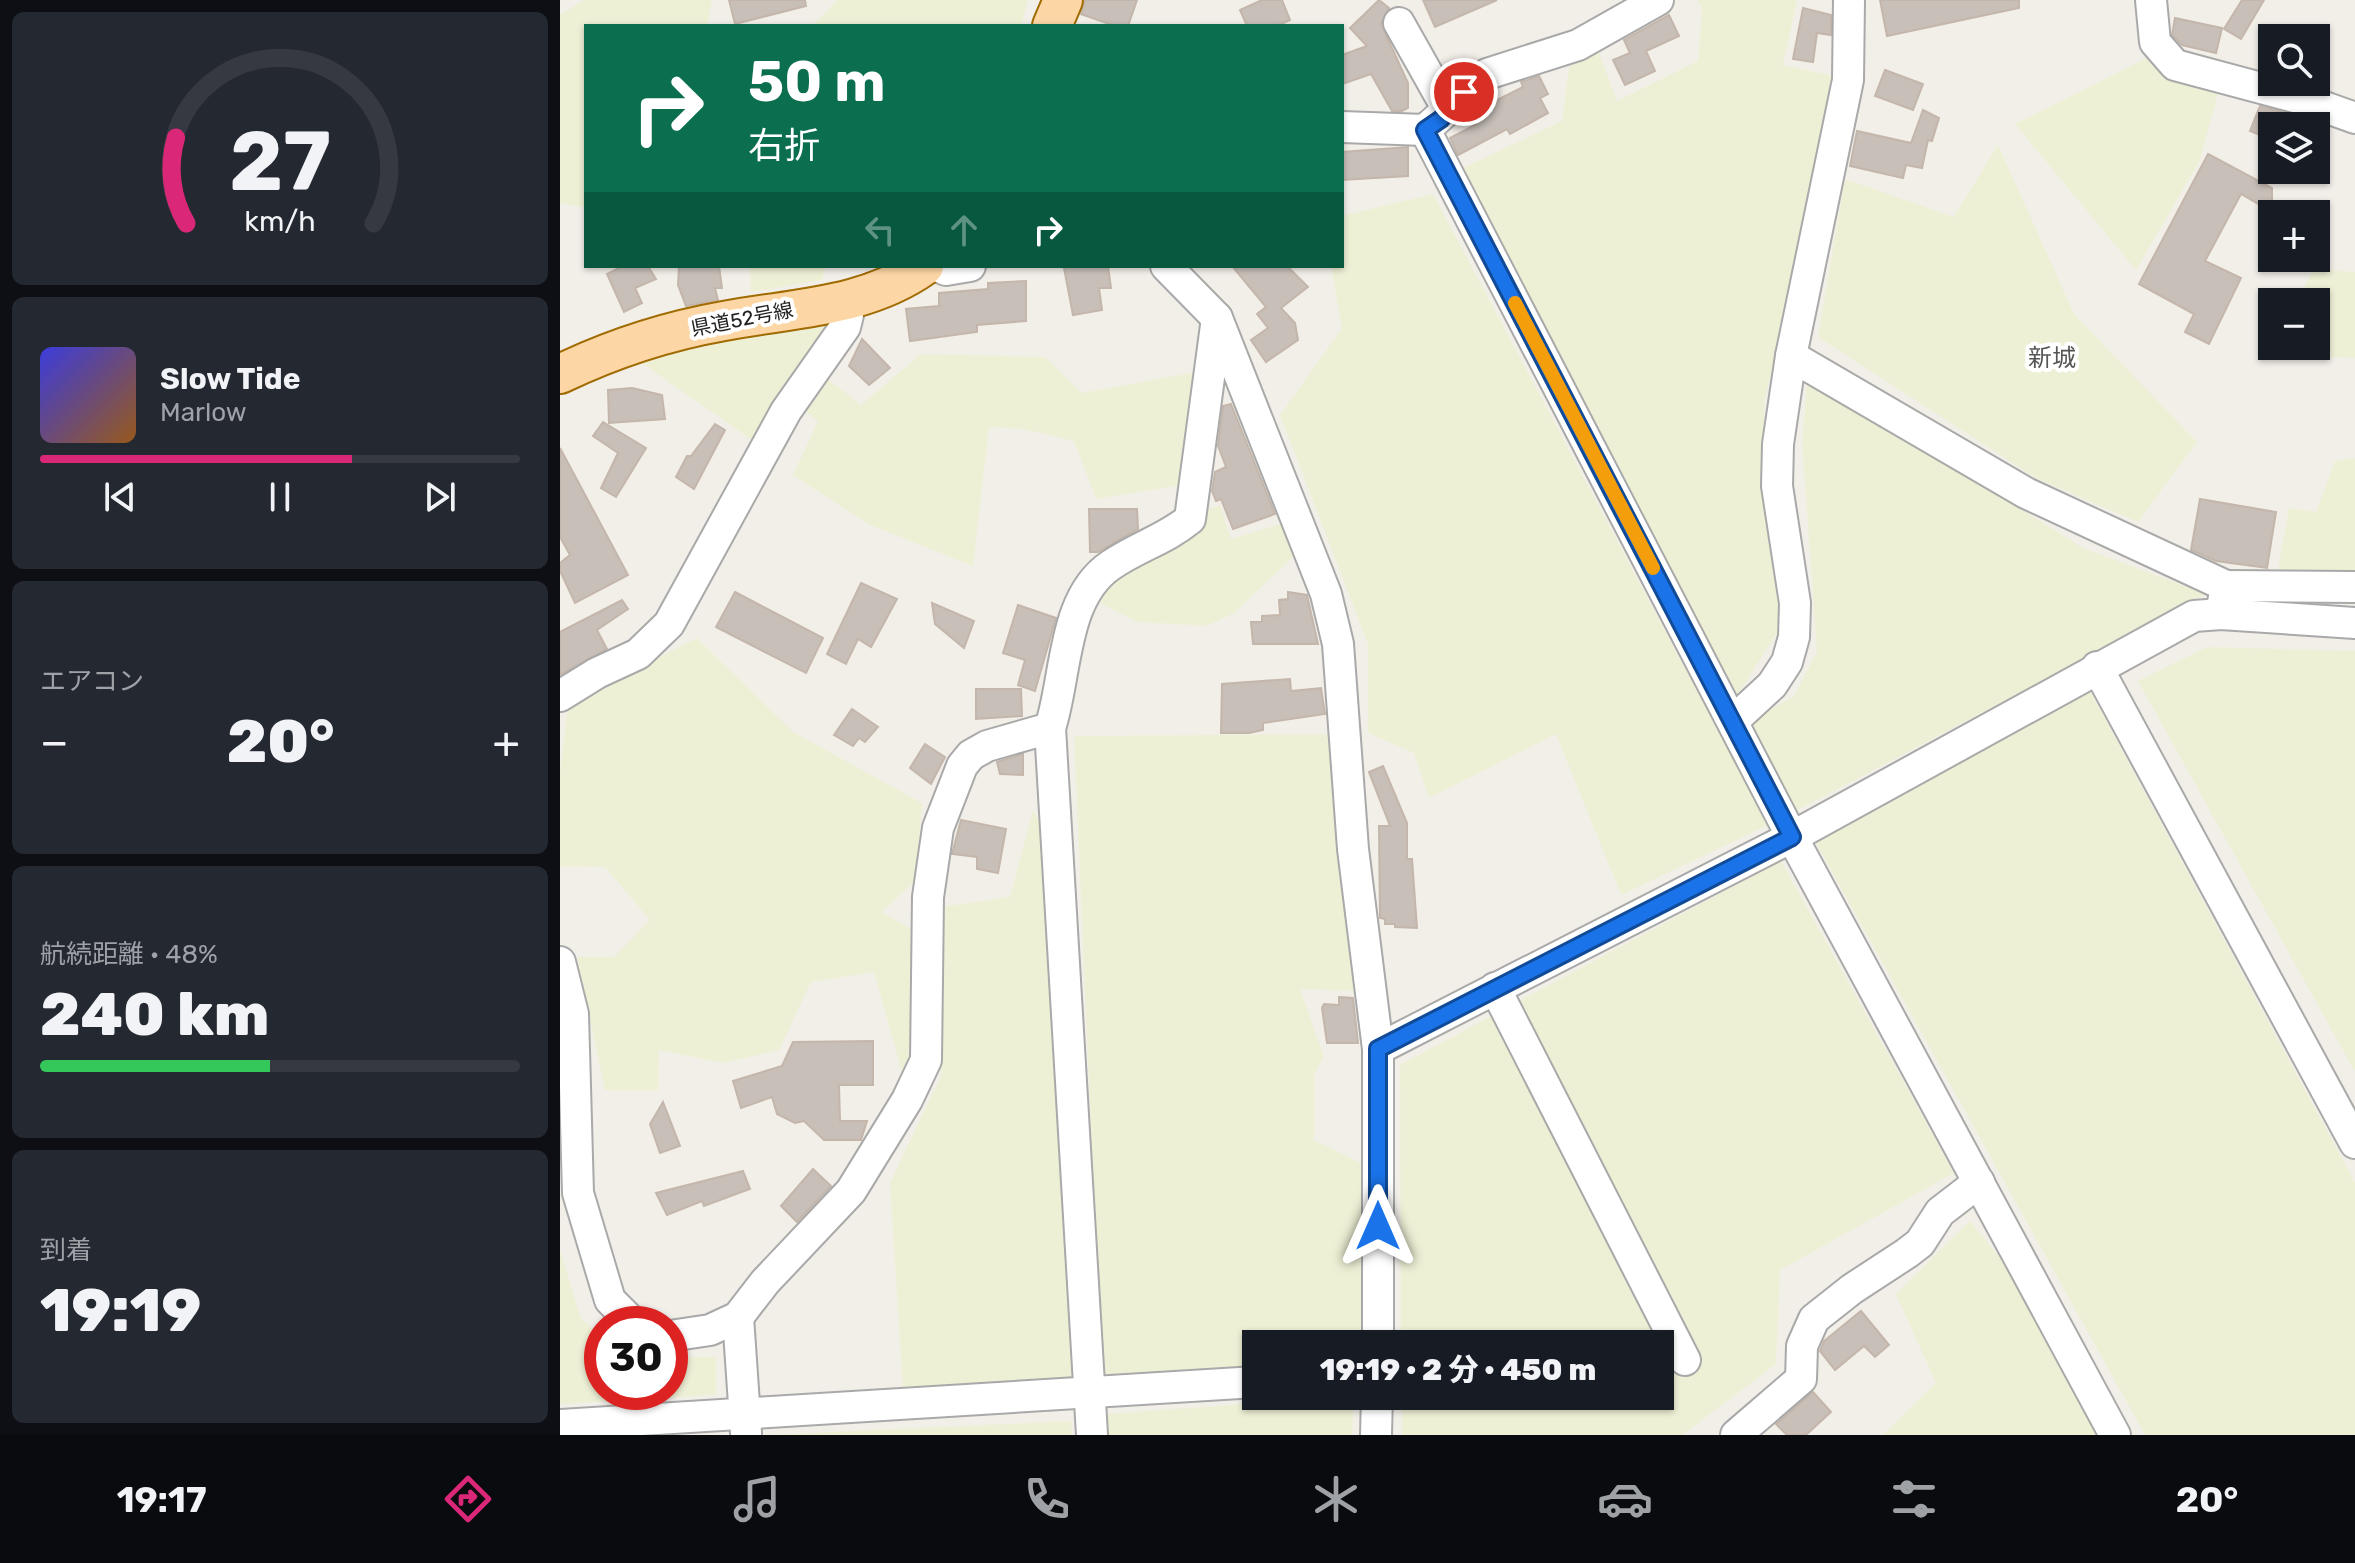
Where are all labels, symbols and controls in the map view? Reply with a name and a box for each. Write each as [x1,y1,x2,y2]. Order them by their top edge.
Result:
map controls [2258,24,2330,360]
button: search [2258,24,2330,96]
text: 50 m [748,49,885,115]
icon: right [616,56,720,160]
pin [1430,58,1498,126]
icon: arrive [1442,70,1486,114]
text: 27 [229,112,331,211]
button: layers [2258,112,2330,184]
text: 右折 [748,124,820,167]
button: + [2258,200,2330,272]
text: km/h [244,204,316,238]
icon: left [858,208,902,252]
icon: ahead [942,208,986,252]
icon: right [1026,208,1070,252]
button: − [2258,288,2330,360]
street label: 県道52号線 [689,297,795,341]
district label: 新城 [2028,344,2076,372]
text: Slow Tide [160,361,300,397]
text: Marlow [160,397,247,428]
icon: previous [98,475,142,519]
icon: pause [258,475,302,519]
icon: next [418,475,462,519]
text: エアコン [40,666,144,697]
text: 20° [227,706,334,777]
text: − [40,716,69,768]
text: + [493,716,520,768]
text: 航続距離 · 48% [40,939,218,970]
text: 240 km [40,979,269,1050]
position arrow [1336,1184,1420,1268]
text: 到着 [40,1235,92,1266]
text: 19:19 [40,1275,201,1346]
speed limit sign: 30 [584,1306,688,1410]
text: 19:19 · 2 分 · 450 m [1320,1352,1596,1388]
icon: directions [440,1471,496,1527]
icon: music [729,1471,785,1527]
icon: phone [1019,1471,1075,1527]
icon: climate [1308,1471,1364,1527]
icon: car [1597,1471,1653,1527]
icon: filters [1886,1471,1942,1527]
text: 19:17 [117,1478,207,1521]
text: 20° [2176,1478,2238,1521]

